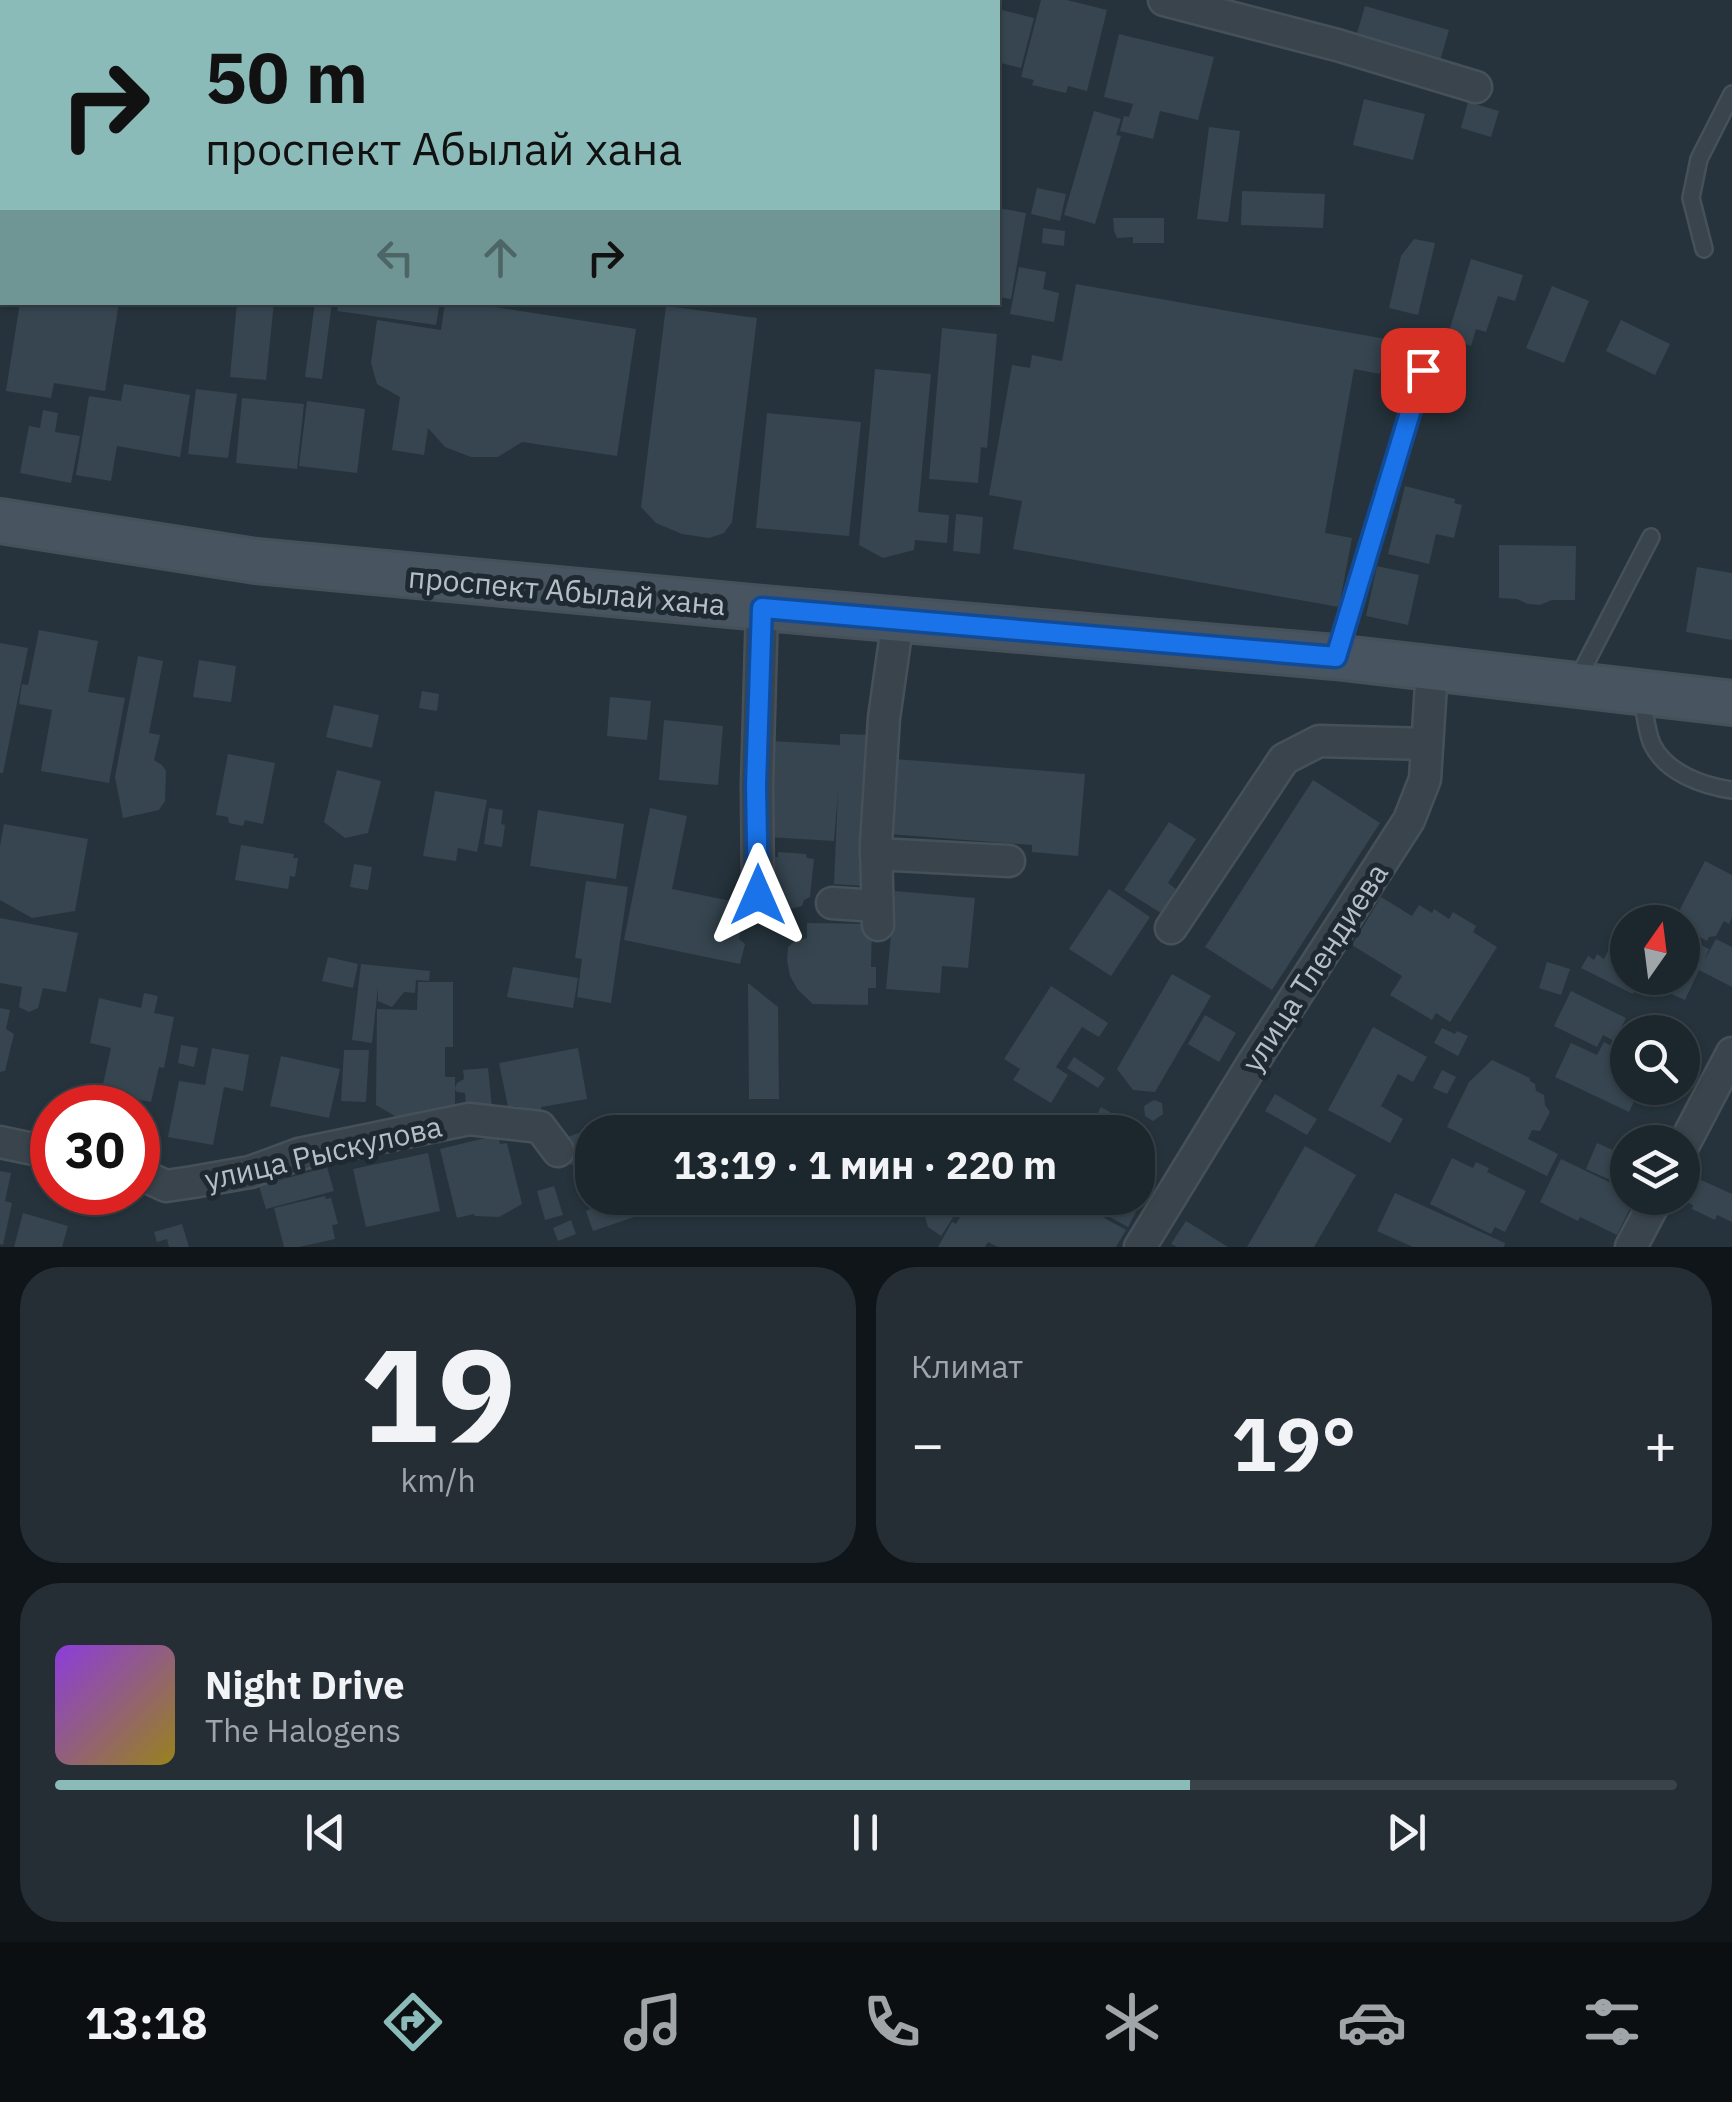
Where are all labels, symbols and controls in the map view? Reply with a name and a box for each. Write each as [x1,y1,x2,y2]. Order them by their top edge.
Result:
text: 50 m [205,31,368,122]
icon: right [40,40,170,170]
text: проспект Абылай хана [205,119,682,177]
icon: left [368,230,423,285]
icon: ahead [473,230,528,285]
icon: right [578,230,633,285]
pin [1381,328,1466,413]
icon: arrive [1396,343,1451,398]
street label: проспект Абылай хана [407,557,727,623]
position arrow [706,843,810,947]
street label: улица Тлендиева [1232,855,1396,1079]
north arrow [1610,905,1700,995]
map controls [1610,905,1700,1215]
button: search [1610,1015,1700,1105]
speed limit sign: 30 [30,1085,160,1215]
street label: улица Рыскулова [200,1106,446,1198]
button: layers [1610,1125,1700,1215]
text: 13:19 · 1 мин · 220 m [673,1140,1057,1189]
text: 19 [360,1309,516,1478]
text: Климат [911,1345,1023,1387]
text: 19° [1231,1394,1357,1492]
text: − [911,1408,944,1479]
text: + [1644,1408,1677,1479]
text: km/h [400,1459,476,1501]
text: Night Drive [205,1660,405,1709]
text: The Halogens [205,1709,401,1751]
icon: previous [298,1805,353,1860]
icon: pause [838,1805,893,1860]
icon: next [1379,1805,1434,1860]
icon: directions [378,1987,448,2057]
icon: music [618,1987,688,2057]
icon: phone [857,1987,927,2057]
icon: climate [1097,1987,1167,2057]
icon: car [1337,1987,1407,2057]
icon: filters [1577,1987,1647,2057]
text: 13:18 [85,1993,208,2051]

